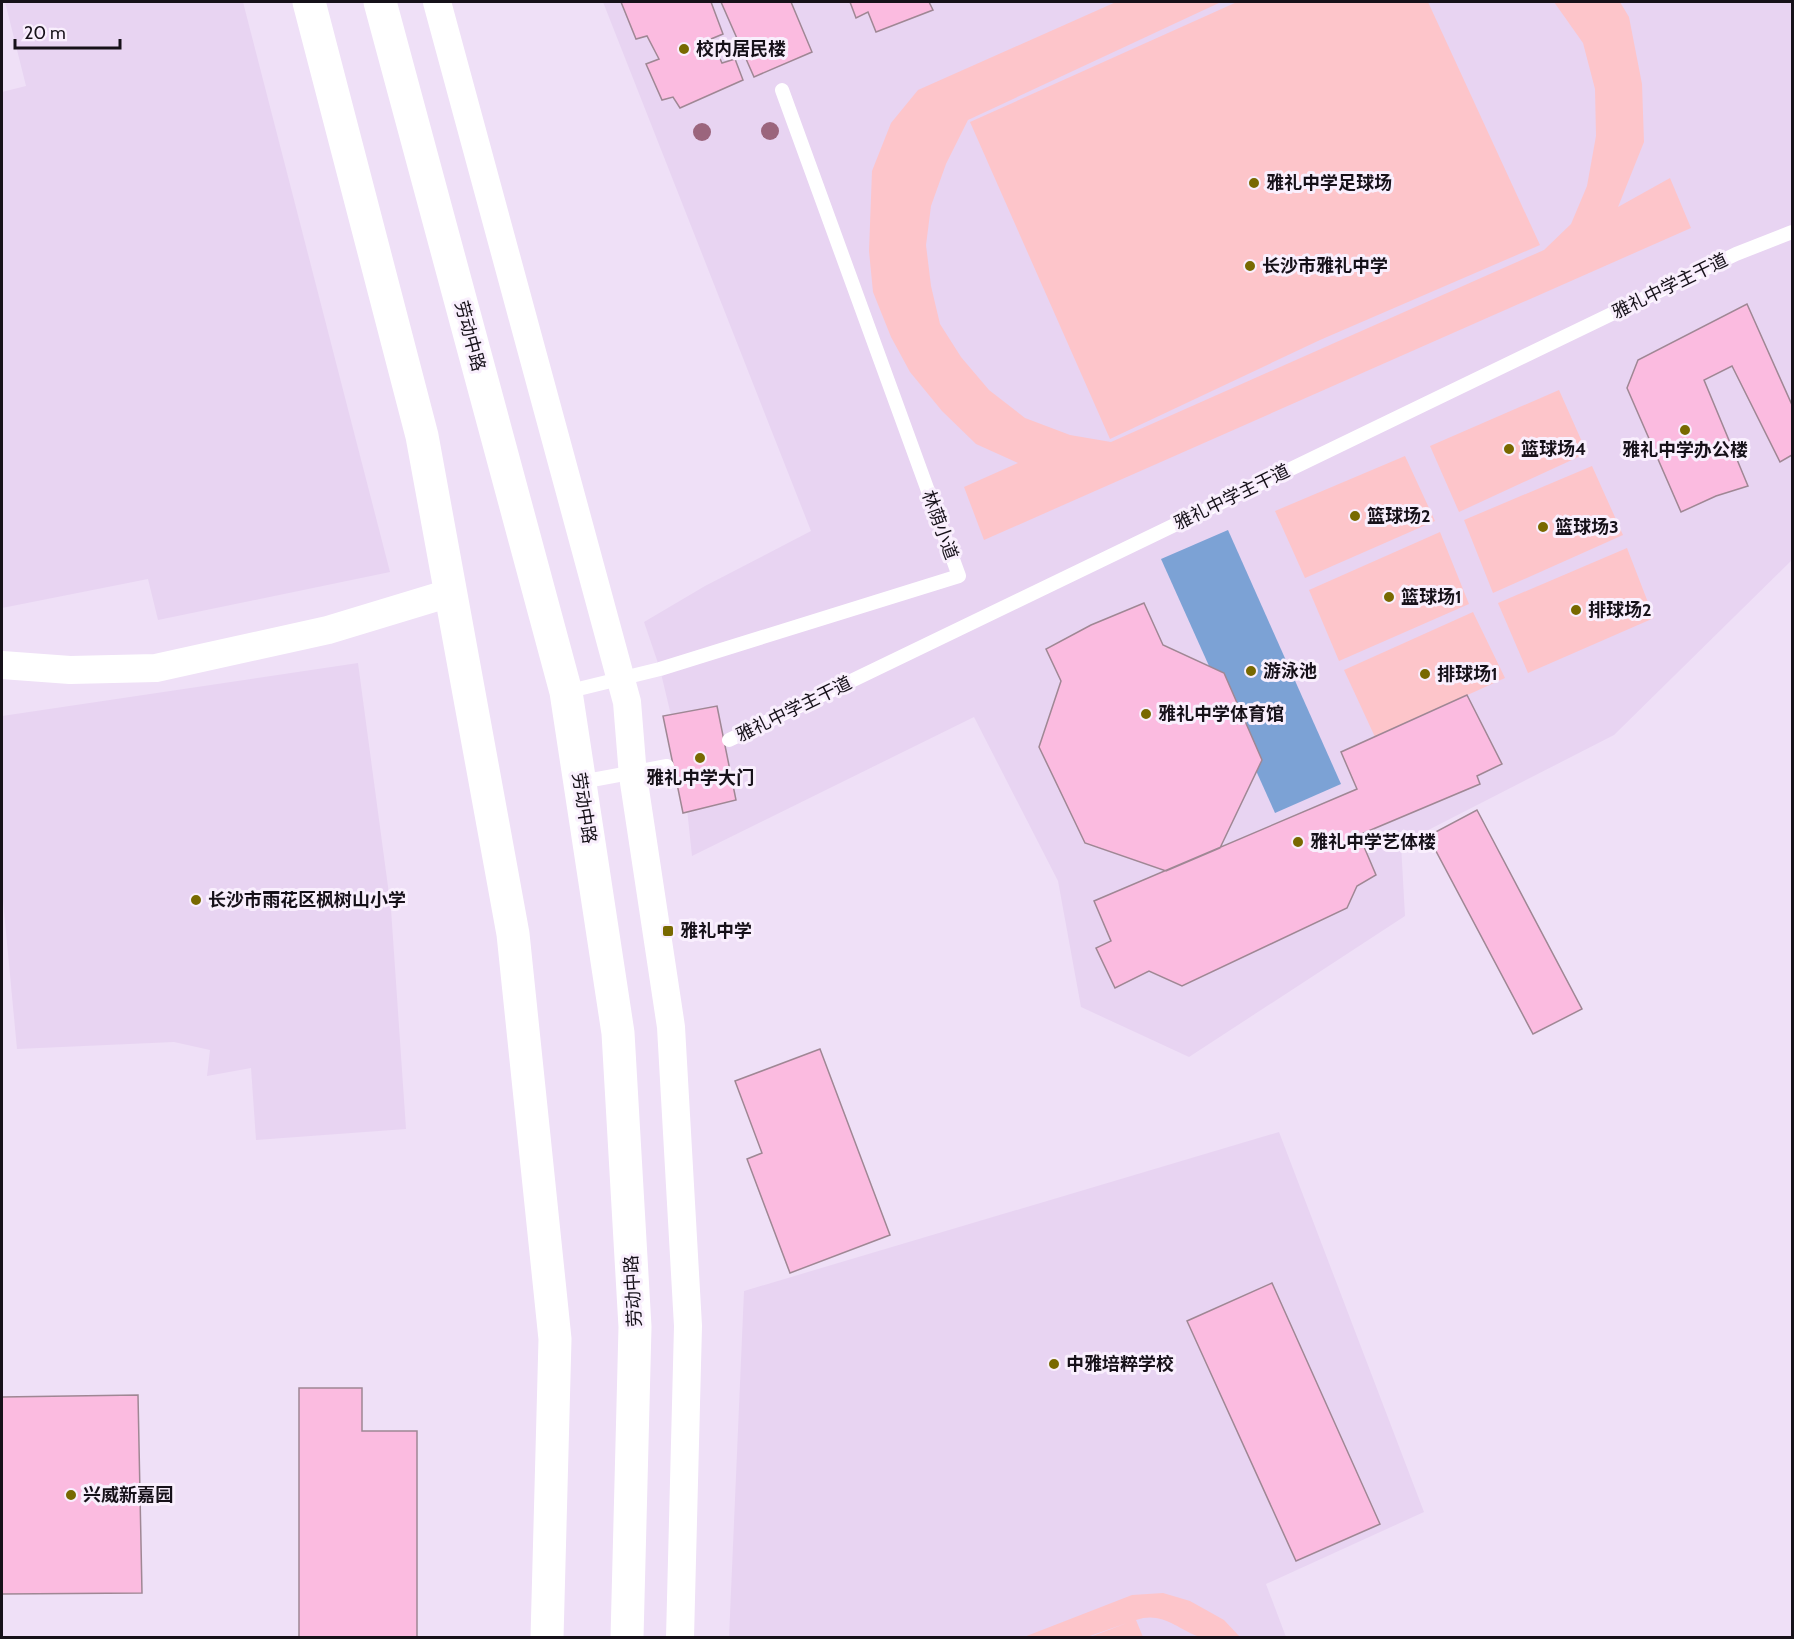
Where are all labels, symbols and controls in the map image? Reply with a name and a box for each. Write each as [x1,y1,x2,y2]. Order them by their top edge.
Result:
scale bar [15,12,120,50]
text: 20 m [24,22,66,44]
place label: 校内居民楼 [696,38,786,60]
marker: 校内居民楼 [677,42,691,56]
place label: 雅礼中学足球场 [1266,172,1392,194]
marker: 雅礼中学足球场 [1247,176,1261,190]
street label: 雅礼中学主干道 [1609,248,1731,324]
place label: 长沙市雅礼中学 [1262,255,1388,277]
marker: 长沙市雅礼中学 [1243,259,1257,273]
street label: 劳动中路 [450,298,490,374]
marker: 雅礼中学办公楼 [1678,423,1692,437]
place label: 篮球场4 [1521,438,1586,460]
place label: 雅礼中学办公楼 [1622,439,1748,461]
marker: 篮球场4 [1502,442,1516,456]
street label: 雅礼中学主干道 [1171,459,1293,535]
street label: 林荫小道 [917,487,963,563]
place label: 篮球场2 [1367,505,1431,527]
marker: 篮球场2 [1348,509,1362,523]
place label: 篮球场3 [1555,516,1619,538]
marker: 篮球场3 [1536,520,1550,534]
place label: 篮球场1 [1401,586,1462,608]
marker: 篮球场1 [1382,590,1396,604]
place label: 排球场2 [1588,599,1652,621]
marker: 排球场2 [1569,603,1583,617]
place label: 游泳池 [1263,660,1317,682]
place label: 排球场1 [1437,663,1498,685]
marker: 游泳池 [1244,664,1258,678]
marker: 排球场1 [1418,667,1432,681]
street label: 雅礼中学主干道 [733,671,855,747]
place label: 雅礼中学体育馆 [1158,703,1284,725]
marker: 雅礼中学体育馆 [1139,707,1153,721]
marker: 雅礼中学大门 [693,751,707,765]
place label: 雅礼中学大门 [646,767,754,789]
street label: 劳动中路 [568,771,600,845]
place label: 雅礼中学艺体楼 [1310,831,1436,853]
marker: 雅礼中学艺体楼 [1291,835,1305,849]
place label: 长沙市雨花区枫树山小学 [208,889,406,911]
marker: 长沙市雨花区枫树山小学 [189,893,203,907]
place label: 雅礼中学 [680,920,752,942]
marker: 雅礼中学 [661,924,675,938]
street label: 劳动中路 [620,1254,646,1328]
place label: 中雅培粹学校 [1066,1353,1174,1375]
marker: 中雅培粹学校 [1047,1357,1061,1371]
place label: 兴威新嘉园 [83,1484,173,1506]
marker: 兴威新嘉园 [64,1488,78,1502]

